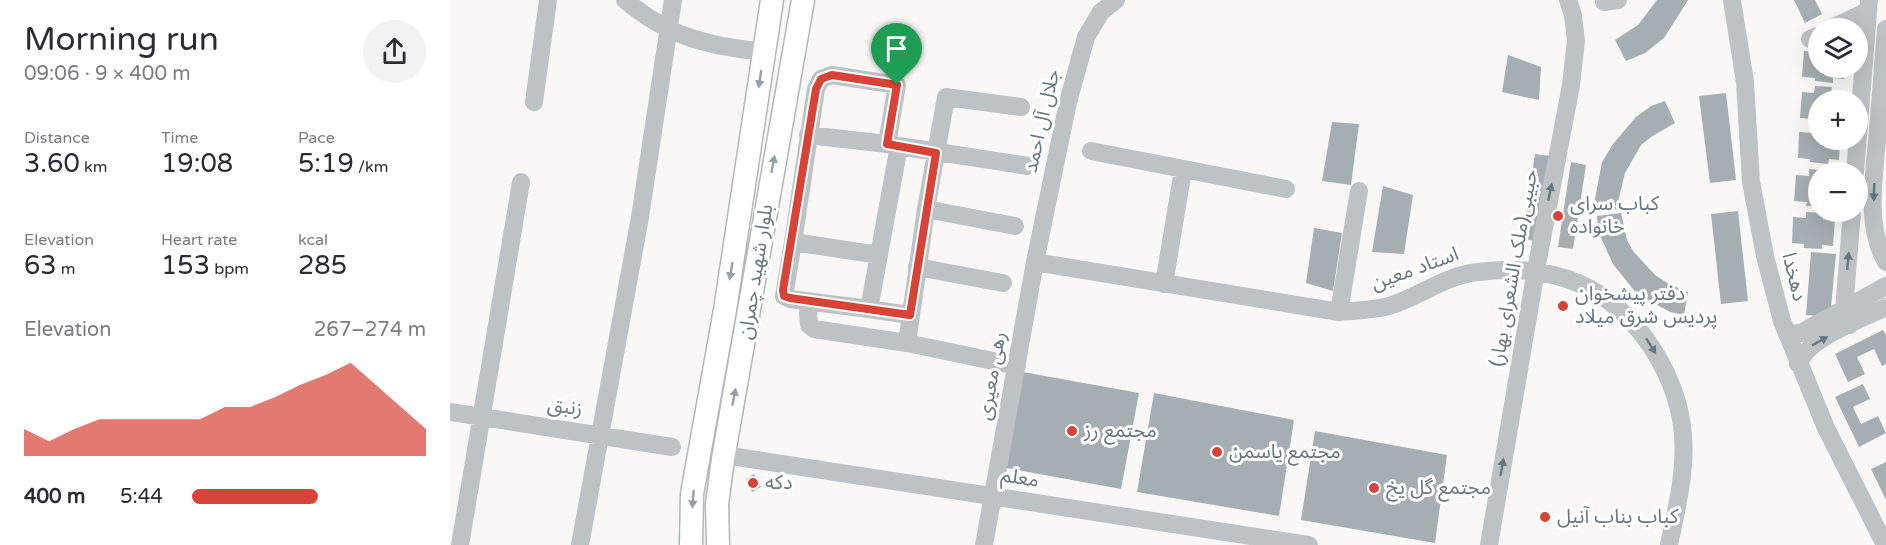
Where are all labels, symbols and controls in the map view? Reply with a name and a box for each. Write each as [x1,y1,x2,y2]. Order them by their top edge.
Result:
map controls [1808,18,1868,222]
button: layers [1808,18,1868,78]
text: Morning run [24,20,219,59]
button: share [363,20,426,83]
pin [871,23,922,85]
icon: arrive [880,32,913,65]
text: 09:06 · 9 × 400 m [24,62,191,86]
street label: جلال آل احمد [1018,67,1066,175]
one-way arrow [756,69,765,88]
button: + [1808,90,1868,150]
text: Distance [24,128,90,148]
text: Time [161,128,198,148]
text: Pace [298,128,335,148]
text: 3.60 [24,148,80,179]
text: 19:08 [161,148,233,179]
text: 5:19 [298,148,354,179]
one-way arrow [769,154,778,173]
text: km [80,157,107,177]
text: /km [354,157,388,177]
button: − [1808,162,1868,222]
street label: حبیبی(ملک الشعرای بهار) [1485,167,1543,369]
one-way arrow [1546,182,1555,201]
one-way arrow [1869,182,1879,201]
place label: کباب سرای خانواده [1570,192,1660,239]
street label: بلوار شهید چمران [733,203,779,341]
marker: کباب سرای خانواده [1551,209,1565,223]
text: Elevation [24,230,94,250]
text: Heart rate [161,230,237,250]
text: kcal [298,230,328,250]
street label: استاد معین [1368,242,1462,296]
text: 63 [24,250,57,281]
text: 153 [161,250,210,281]
text: 285 [298,250,347,281]
street label: دهخدا [1776,250,1812,304]
one-way arrow [1843,251,1853,270]
text: m [57,259,76,279]
text: bpm [210,259,249,279]
one-way arrow [726,262,735,281]
place label: دفتر پیشخوان پردیس شرق میلاد [1575,282,1718,329]
marker: دفتر پیشخوان پردیس شرق میلاد [1556,299,1570,313]
text: Elevation [24,318,111,342]
text: 267–274 m [314,318,426,342]
street label: رهی معیری [972,330,1012,422]
one-way arrow [1812,335,1828,346]
one-way arrow [1645,338,1656,354]
one-way arrow [730,388,740,407]
street label: زنبق [546,392,584,422]
place label: مجتمع رز [1083,419,1157,445]
marker: مجتمع رز [1065,424,1079,438]
place label: مجتمع یاسمن [1229,440,1341,466]
marker: مجتمع یاسمن [1210,445,1224,459]
one-way arrow [1498,457,1507,476]
street label: معلم [999,463,1041,495]
place label: دکه [765,471,793,495]
marker: دکه [746,476,760,490]
place label: مجتمع گل یخ [1386,476,1491,502]
marker: مجتمع گل یخ [1367,481,1381,495]
text: 400 m [24,485,85,509]
text: 5:44 [120,485,163,509]
one-way arrow [688,489,697,508]
place label: کباب بناب آنیل [1557,505,1679,529]
marker: کباب بناب آنیل [1538,510,1552,524]

